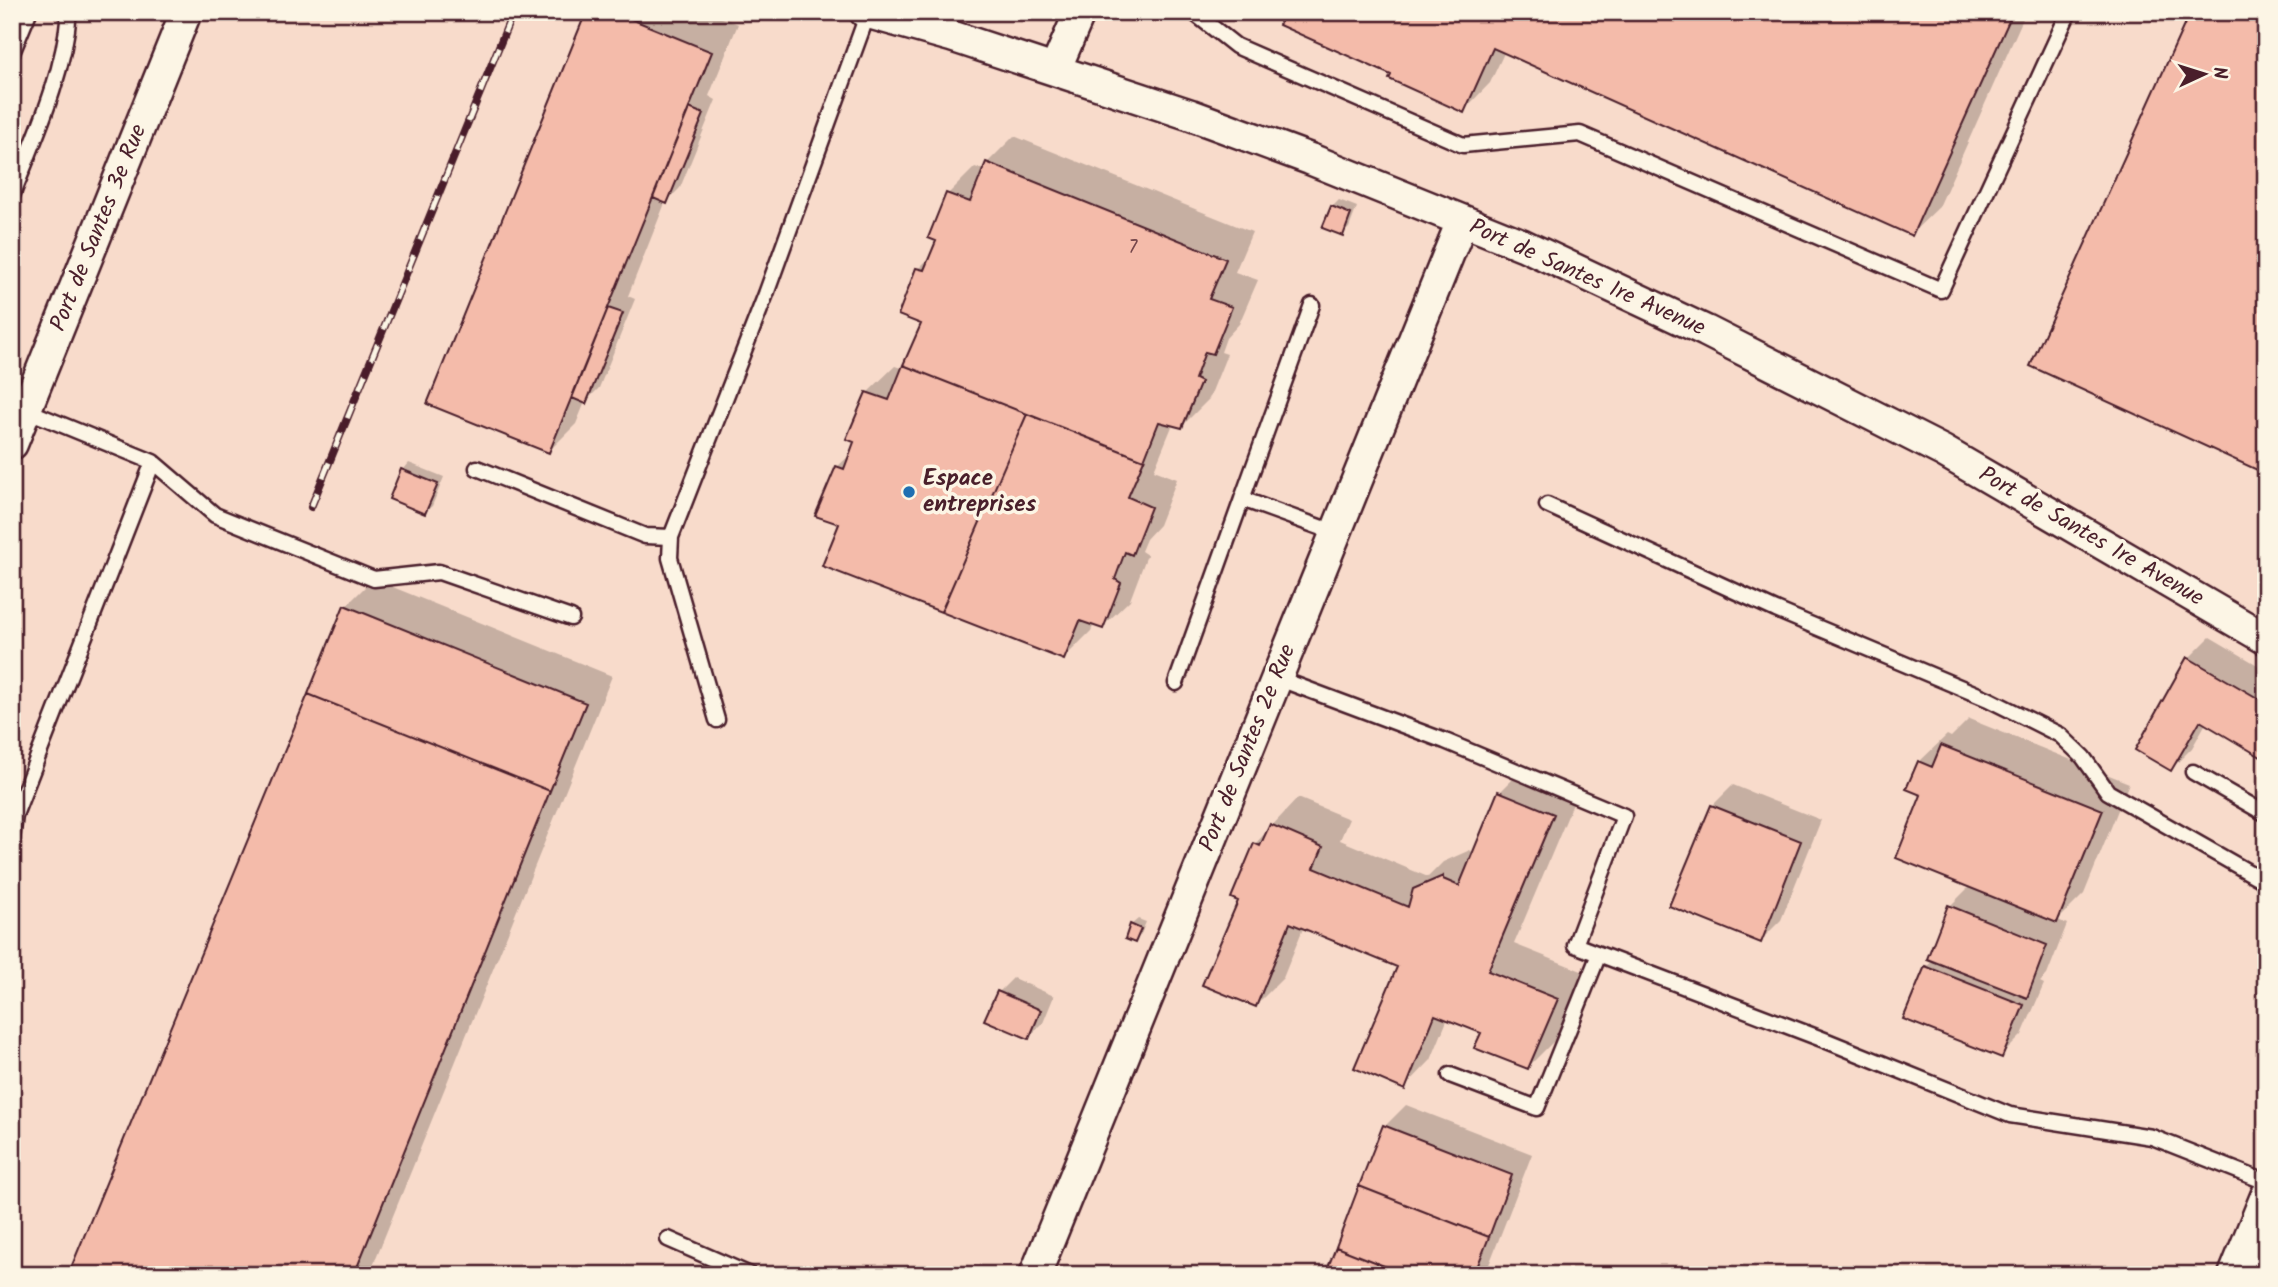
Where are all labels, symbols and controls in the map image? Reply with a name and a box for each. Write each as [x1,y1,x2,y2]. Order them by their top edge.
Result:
north arrow [2170,38,2240,108]
text: N [2204,66,2234,80]
street label: Port de Santes 3e Rue [41,119,157,337]
street label: Port de Santes 1re Avenue [1463,210,1711,346]
house number: 7 [1129,233,1139,263]
street label: Port de Santes 1re Avenue [1971,458,2211,616]
place label: Espace entreprises [923,461,1037,523]
marker: Espace entreprises [901,484,917,500]
street label: Port de Santes 2e Rue [1190,639,1306,857]

